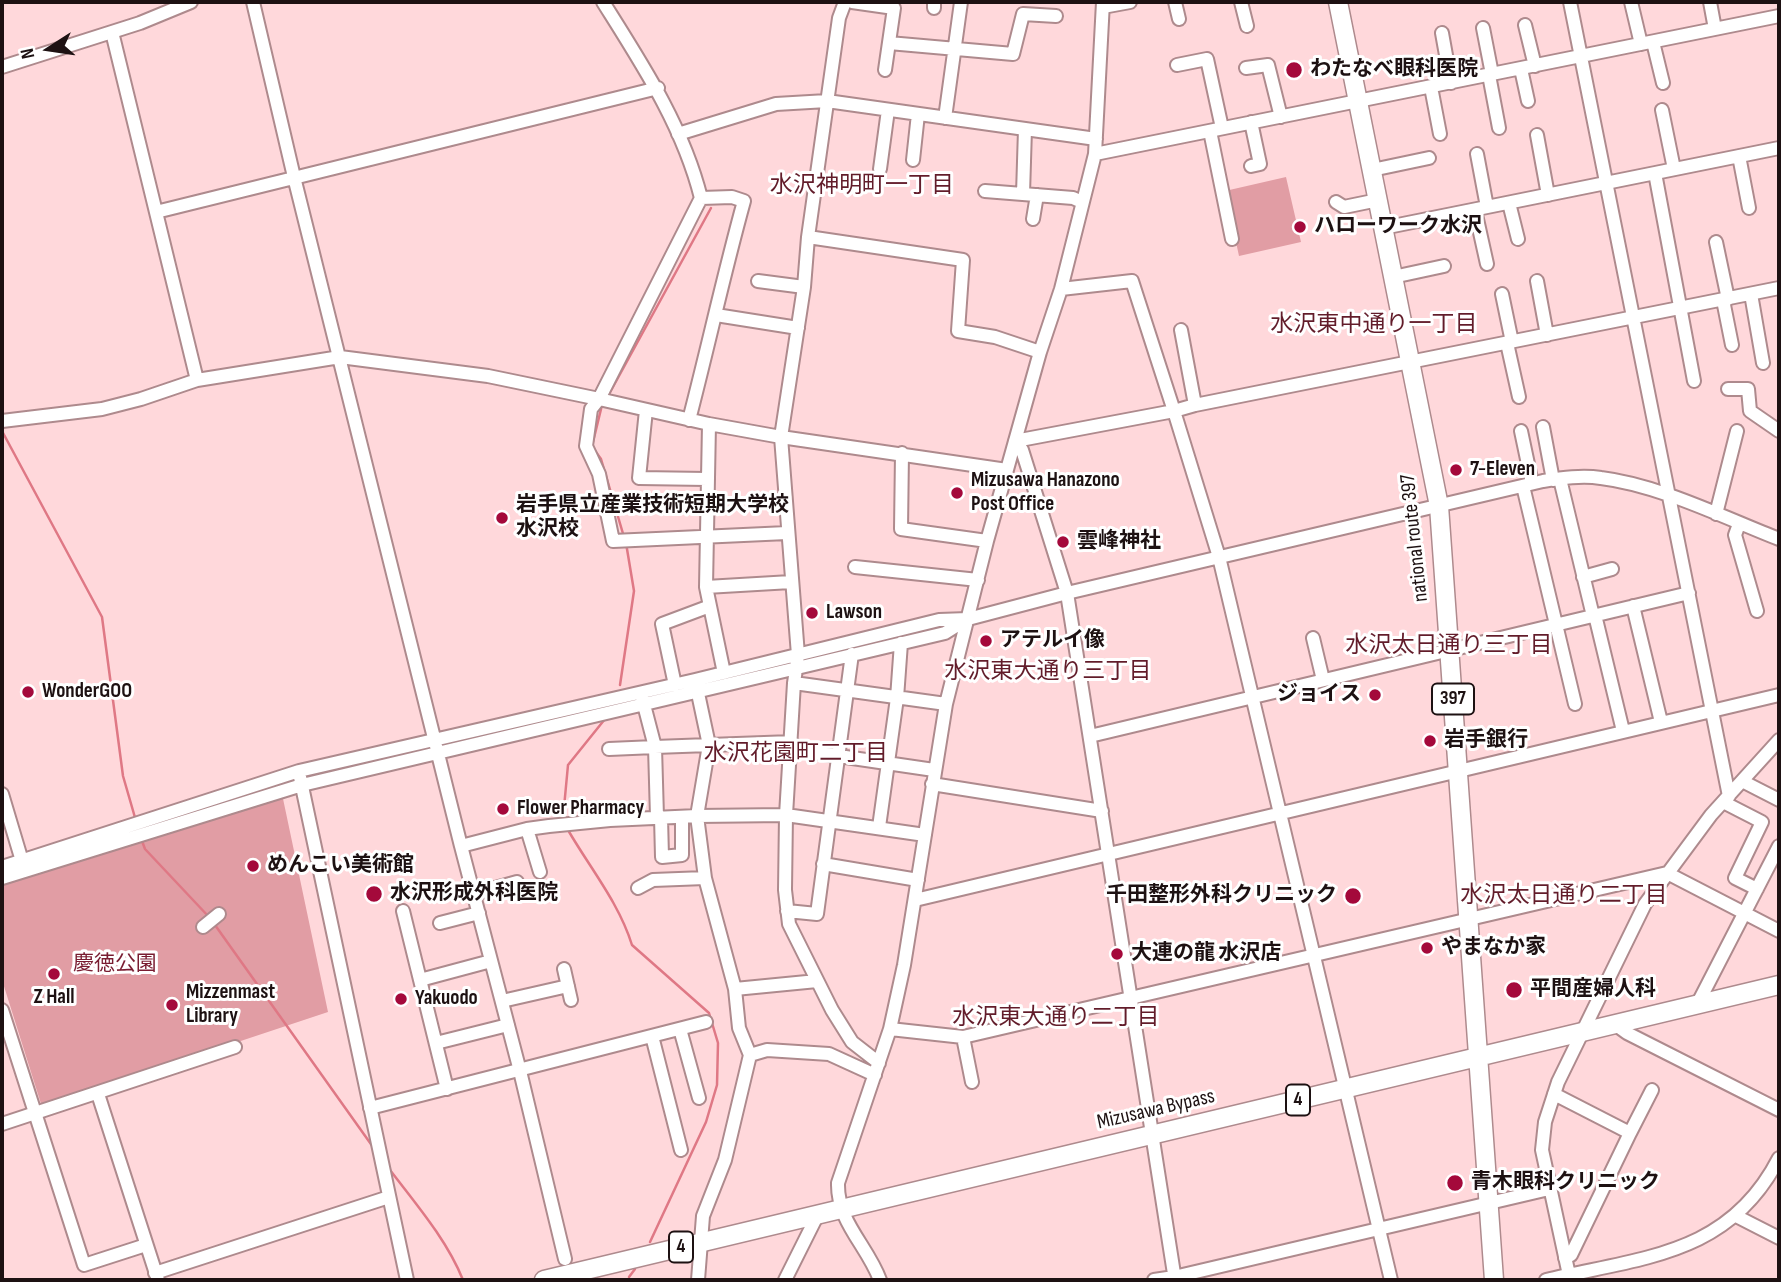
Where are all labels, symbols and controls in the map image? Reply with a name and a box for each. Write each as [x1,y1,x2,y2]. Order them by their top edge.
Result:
north arrow [14,14,84,84]
text: N [16,46,40,61]
place label: わたなべ眼科医院 [1310,57,1478,83]
marker: わたなべ眼科医院 [1284,60,1304,80]
district label: 水沢神明町一丁目 [770,172,954,200]
place label: ハローワーク水沢 [1314,214,1482,240]
marker: ハローワーク水沢 [1292,219,1308,235]
district label: 水沢東中通り一丁目 [1271,311,1477,339]
place label: 7-Eleven [1470,457,1535,483]
marker: 7-Eleven [1448,462,1464,478]
place label: Mizusawa Hanazono Post Office [971,468,1120,518]
street label: national route 397 [1396,473,1434,603]
marker: Mizusawa Hanazono Post Office [949,485,965,501]
place label: 岩手県立産業技術短期大学校 水沢校 [516,493,789,543]
marker: 岩手県立産業技術短期大学校 水沢校 [494,510,510,526]
place label: 雲峰神社 [1077,529,1161,555]
marker: 雲峰神社 [1055,534,1071,550]
place label: Lawson [826,600,882,626]
marker: Lawson [804,605,820,621]
place label: アテルイ像 [1000,628,1105,654]
district label: 水沢太日通り三丁目 [1346,632,1552,660]
marker: アテルイ像 [978,633,994,649]
district label: 水沢東大通り三丁目 [945,658,1151,686]
place label: WonderGOO [42,679,132,705]
place label: ジョイス [1277,682,1361,708]
marker: WonderGOO [20,684,36,700]
road number: 397 [1432,684,1474,714]
marker: ジョイス [1367,687,1383,703]
place label: 岩手銀行 [1444,728,1528,754]
marker: 岩手銀行 [1422,733,1438,749]
district label: 水沢花園町二丁目 [704,740,888,768]
place label: Flower Pharmacy [517,796,644,822]
marker: Flower Pharmacy [495,801,511,817]
place label: めんこい美術館 [267,853,414,879]
marker: めんこい美術館 [245,858,261,874]
place label: 水沢形成外科医院 [390,881,558,907]
district label: 水沢太日通り二丁目 [1461,882,1667,910]
place label: 千田整形外科クリニック [1106,883,1337,909]
marker: 水沢形成外科医院 [364,884,384,904]
marker: 千田整形外科クリニック [1343,886,1363,906]
place label: やまなか家 [1441,935,1546,961]
marker: やまなか家 [1419,940,1435,956]
place label: 大連の龍 水沢店 [1131,941,1281,967]
marker: 大連の龍 水沢店 [1109,946,1125,962]
park label: 慶徳公園 [73,952,157,978]
marker: Z Hall [46,966,62,982]
place label: 平間産婦人科 [1530,977,1656,1003]
place label: Mizzenmast Library [186,980,275,1030]
marker: 平間産婦人科 [1504,980,1524,1000]
place label: Z Hall [34,985,74,1011]
place label: Yakuodo [415,986,478,1012]
marker: Yakuodo [393,991,409,1007]
marker: Mizzenmast Library [164,997,180,1013]
district label: 水沢東大通り二丁目 [953,1004,1159,1032]
street label: Mizusawa Bypass [1095,1084,1217,1136]
road number: 4 [1286,1084,1310,1116]
place label: 青木眼科クリニック [1471,1170,1660,1196]
marker: 青木眼科クリニック [1445,1173,1465,1193]
road number: 4 [669,1232,693,1262]

